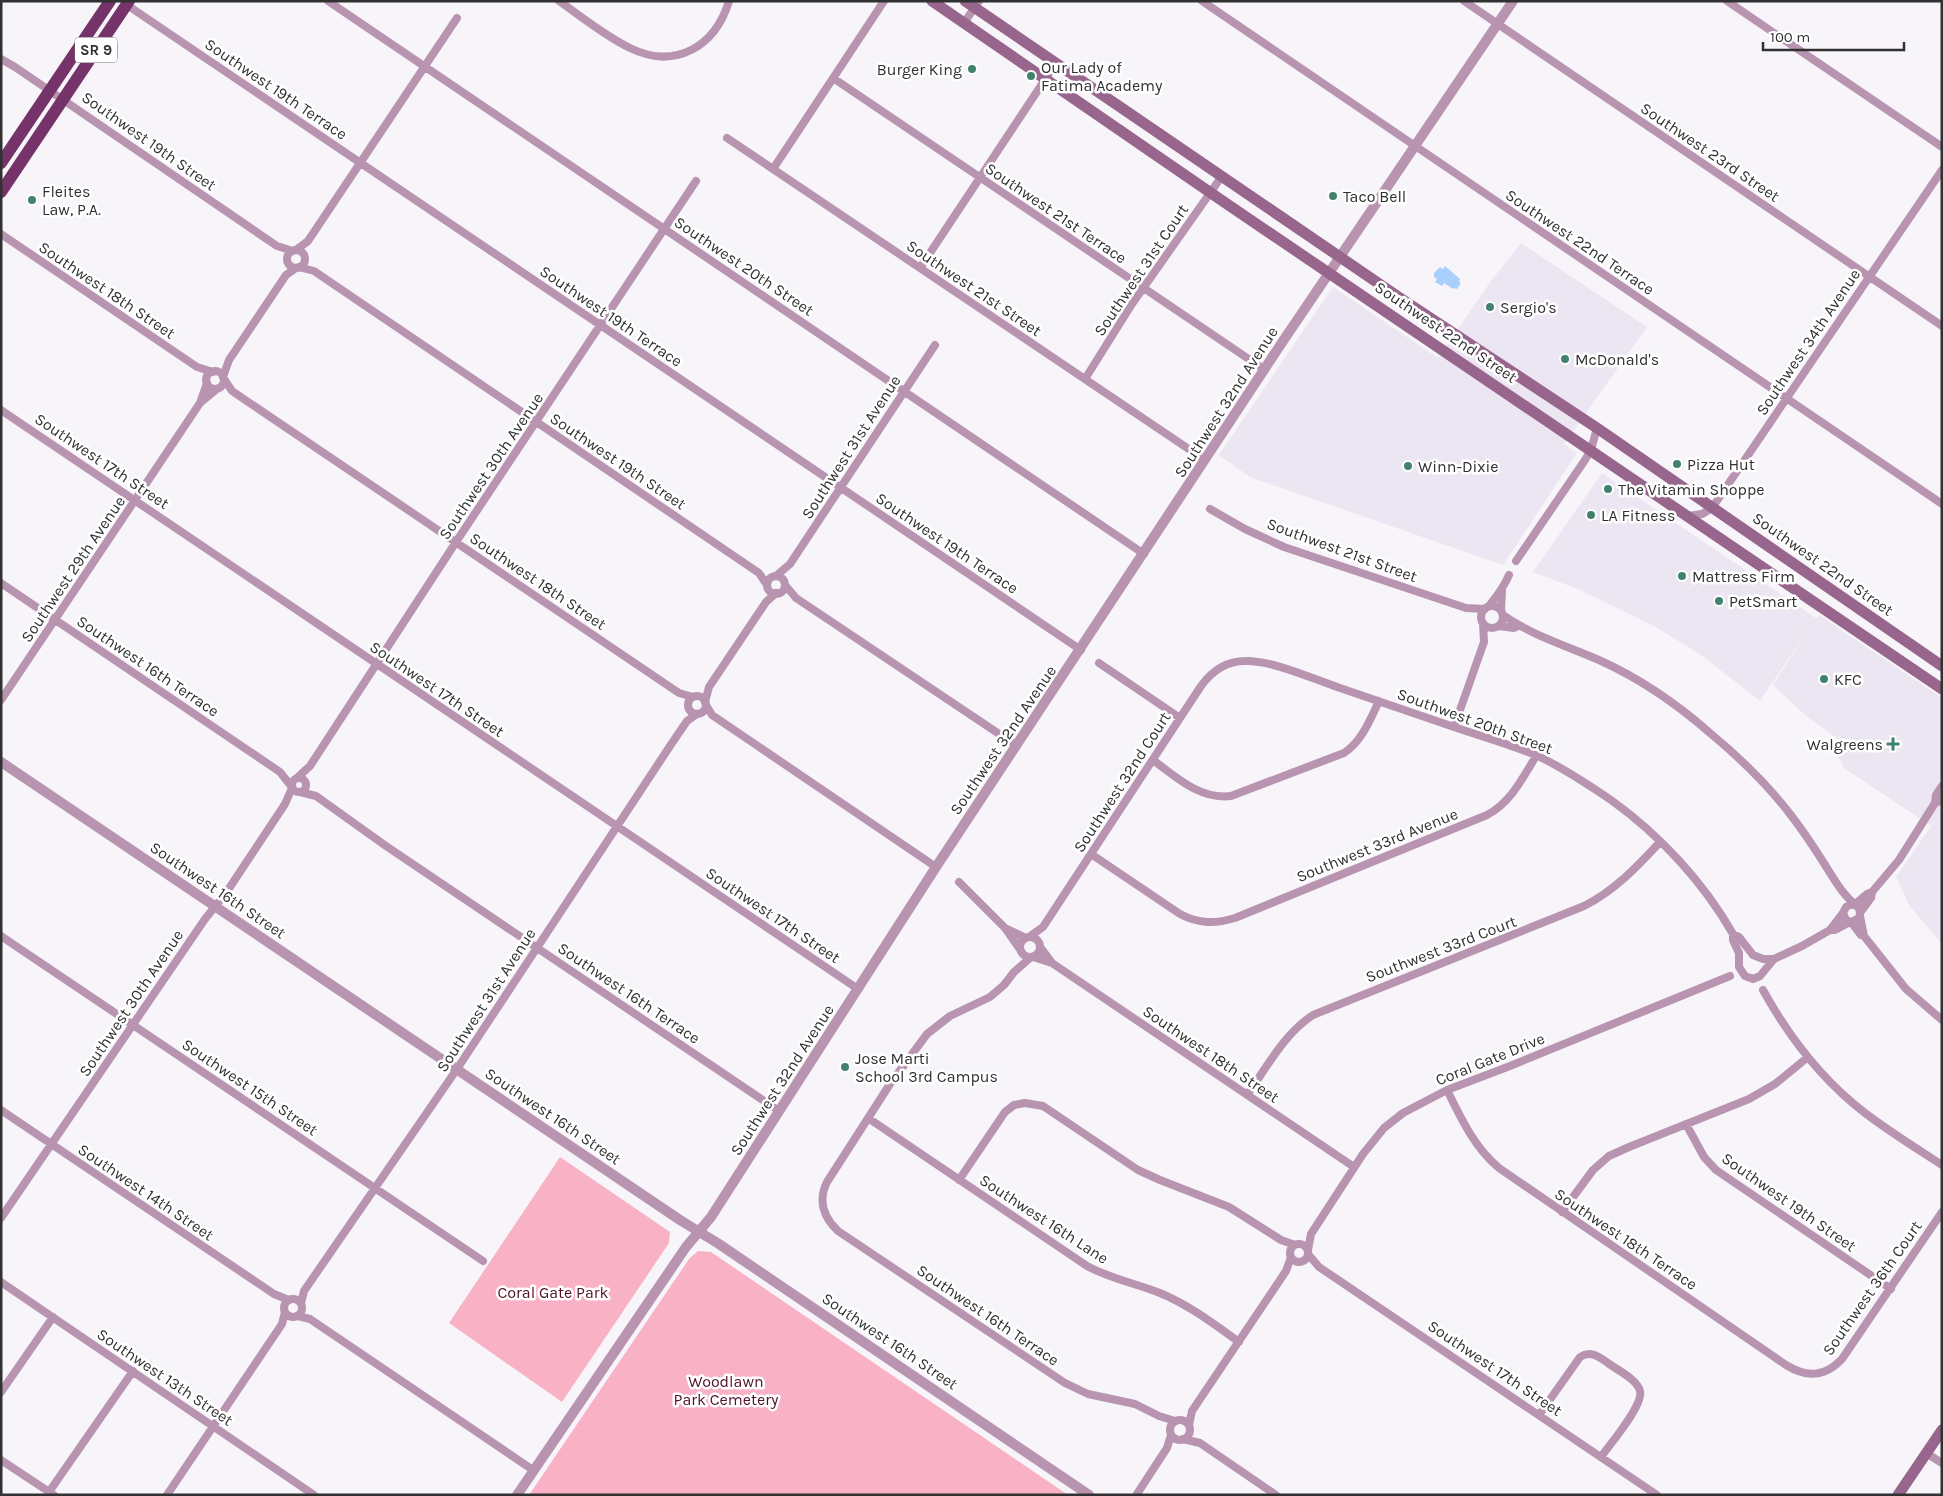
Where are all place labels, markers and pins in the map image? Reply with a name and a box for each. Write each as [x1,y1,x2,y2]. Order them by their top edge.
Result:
place label: Our Lady of Fatima Academy [1041,58,1163,95]
place label: Burger King [877,60,962,79]
marker: Burger King [966,63,978,75]
marker: Our Lady of Fatima Academy [1025,70,1037,82]
place label: Fleites Law, P.A. [42,182,101,219]
place label: Taco Bell [1343,187,1406,206]
marker: Taco Bell [1327,190,1339,202]
marker: Fleites Law, P.A. [26,194,38,206]
place label: Sergio's [1500,298,1557,317]
marker: Sergio's [1484,301,1496,313]
place label: McDonald's [1575,350,1659,369]
marker: McDonald's [1559,353,1571,365]
place label: Pizza Hut [1687,455,1755,474]
place label: Winn-Dixie [1418,457,1498,476]
marker: Pizza Hut [1671,458,1683,470]
marker: Winn-Dixie [1402,460,1414,472]
place label: The Vitamin Shoppe [1618,480,1764,499]
marker: The Vitamin Shoppe [1602,483,1614,495]
place label: LA Fitness [1601,506,1675,525]
marker: LA Fitness [1585,509,1597,521]
place label: Mattress Firm [1692,567,1795,586]
marker: Mattress Firm [1676,570,1688,582]
place label: PetSmart [1729,592,1797,611]
marker: PetSmart [1713,595,1725,607]
place label: KFC [1834,670,1862,689]
marker: KFC [1818,673,1830,685]
place label: Walgreens [1807,735,1883,754]
marker: Walgreens [1887,738,1899,750]
place label: Jose Marti School 3rd Campus [855,1049,998,1086]
marker: Jose Marti School 3rd Campus [839,1061,851,1073]

